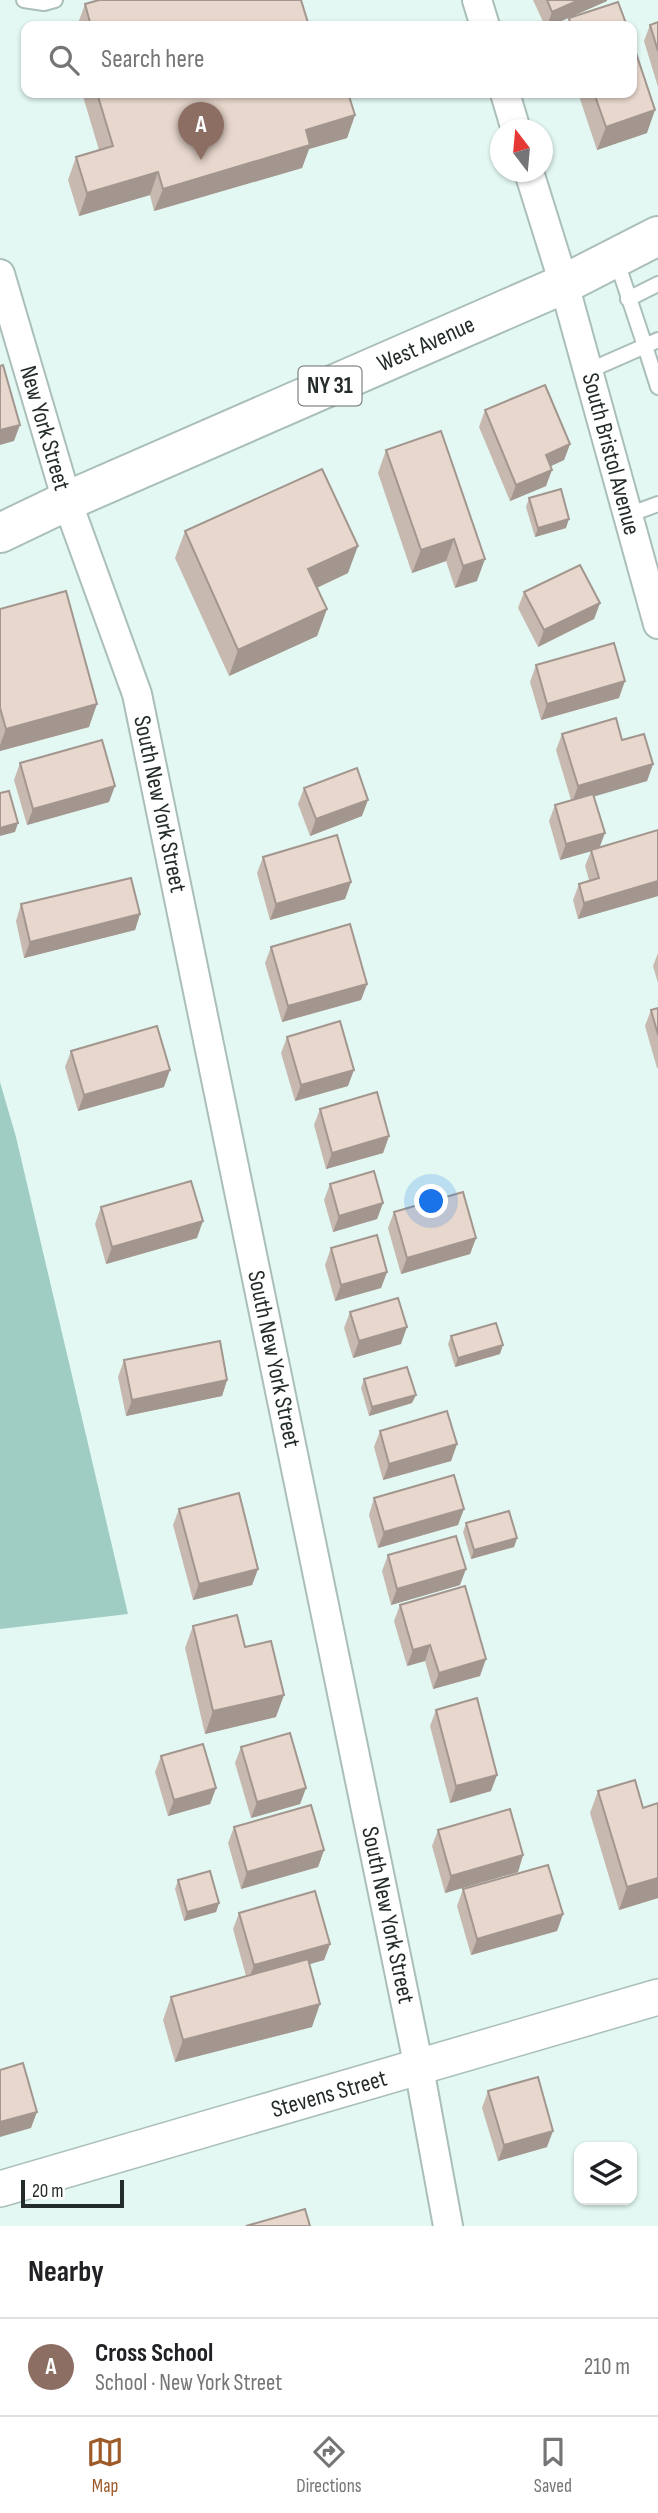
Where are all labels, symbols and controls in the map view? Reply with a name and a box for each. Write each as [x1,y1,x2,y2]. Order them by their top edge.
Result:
search box [21,21,637,98]
icon: search [45,41,83,79]
text: Search here [101,44,204,75]
pin: A [178,102,224,160]
north arrow [490,119,553,182]
street label: West Avenue [373,310,479,378]
street label: New York Street [13,362,77,494]
road number: NY 31 [298,366,362,406]
street label: South Bristol Avenue [575,370,647,538]
street label: South New York Street [127,713,193,895]
your location [414,1184,448,1218]
street label: South New York Street [241,1268,307,1450]
street label: South New York Street [355,1824,421,2006]
street label: Stevens Street [268,2064,390,2124]
map controls [574,2142,637,2205]
button: layers [574,2142,637,2205]
scale bar [21,2177,124,2209]
text: 20 m [32,2180,64,2203]
text: Nearby [28,2254,104,2290]
text: Cross School [95,2338,213,2369]
text: A [46,2353,56,2381]
text: 210 m [584,2353,630,2381]
text: School · New York Street [95,2369,282,2397]
tab: Map [86,2433,124,2498]
tab: Directions [296,2433,362,2498]
tab: Saved [534,2433,572,2498]

